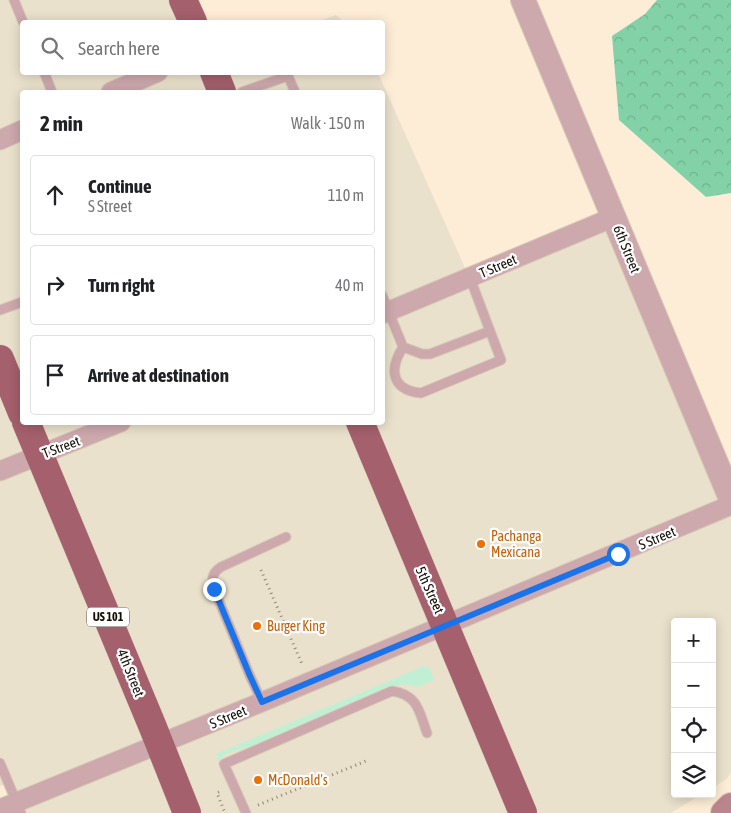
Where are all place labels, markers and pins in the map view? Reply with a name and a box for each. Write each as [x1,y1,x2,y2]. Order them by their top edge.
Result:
place label: Pachanga Mexicana [491,528,542,560]
marker: Pachanga Mexicana [475,538,487,550]
place label: Burger King [267,618,325,634]
marker: Burger King [251,620,263,632]
place label: McDonald's [268,772,328,788]
marker: McDonald's [252,774,264,786]

